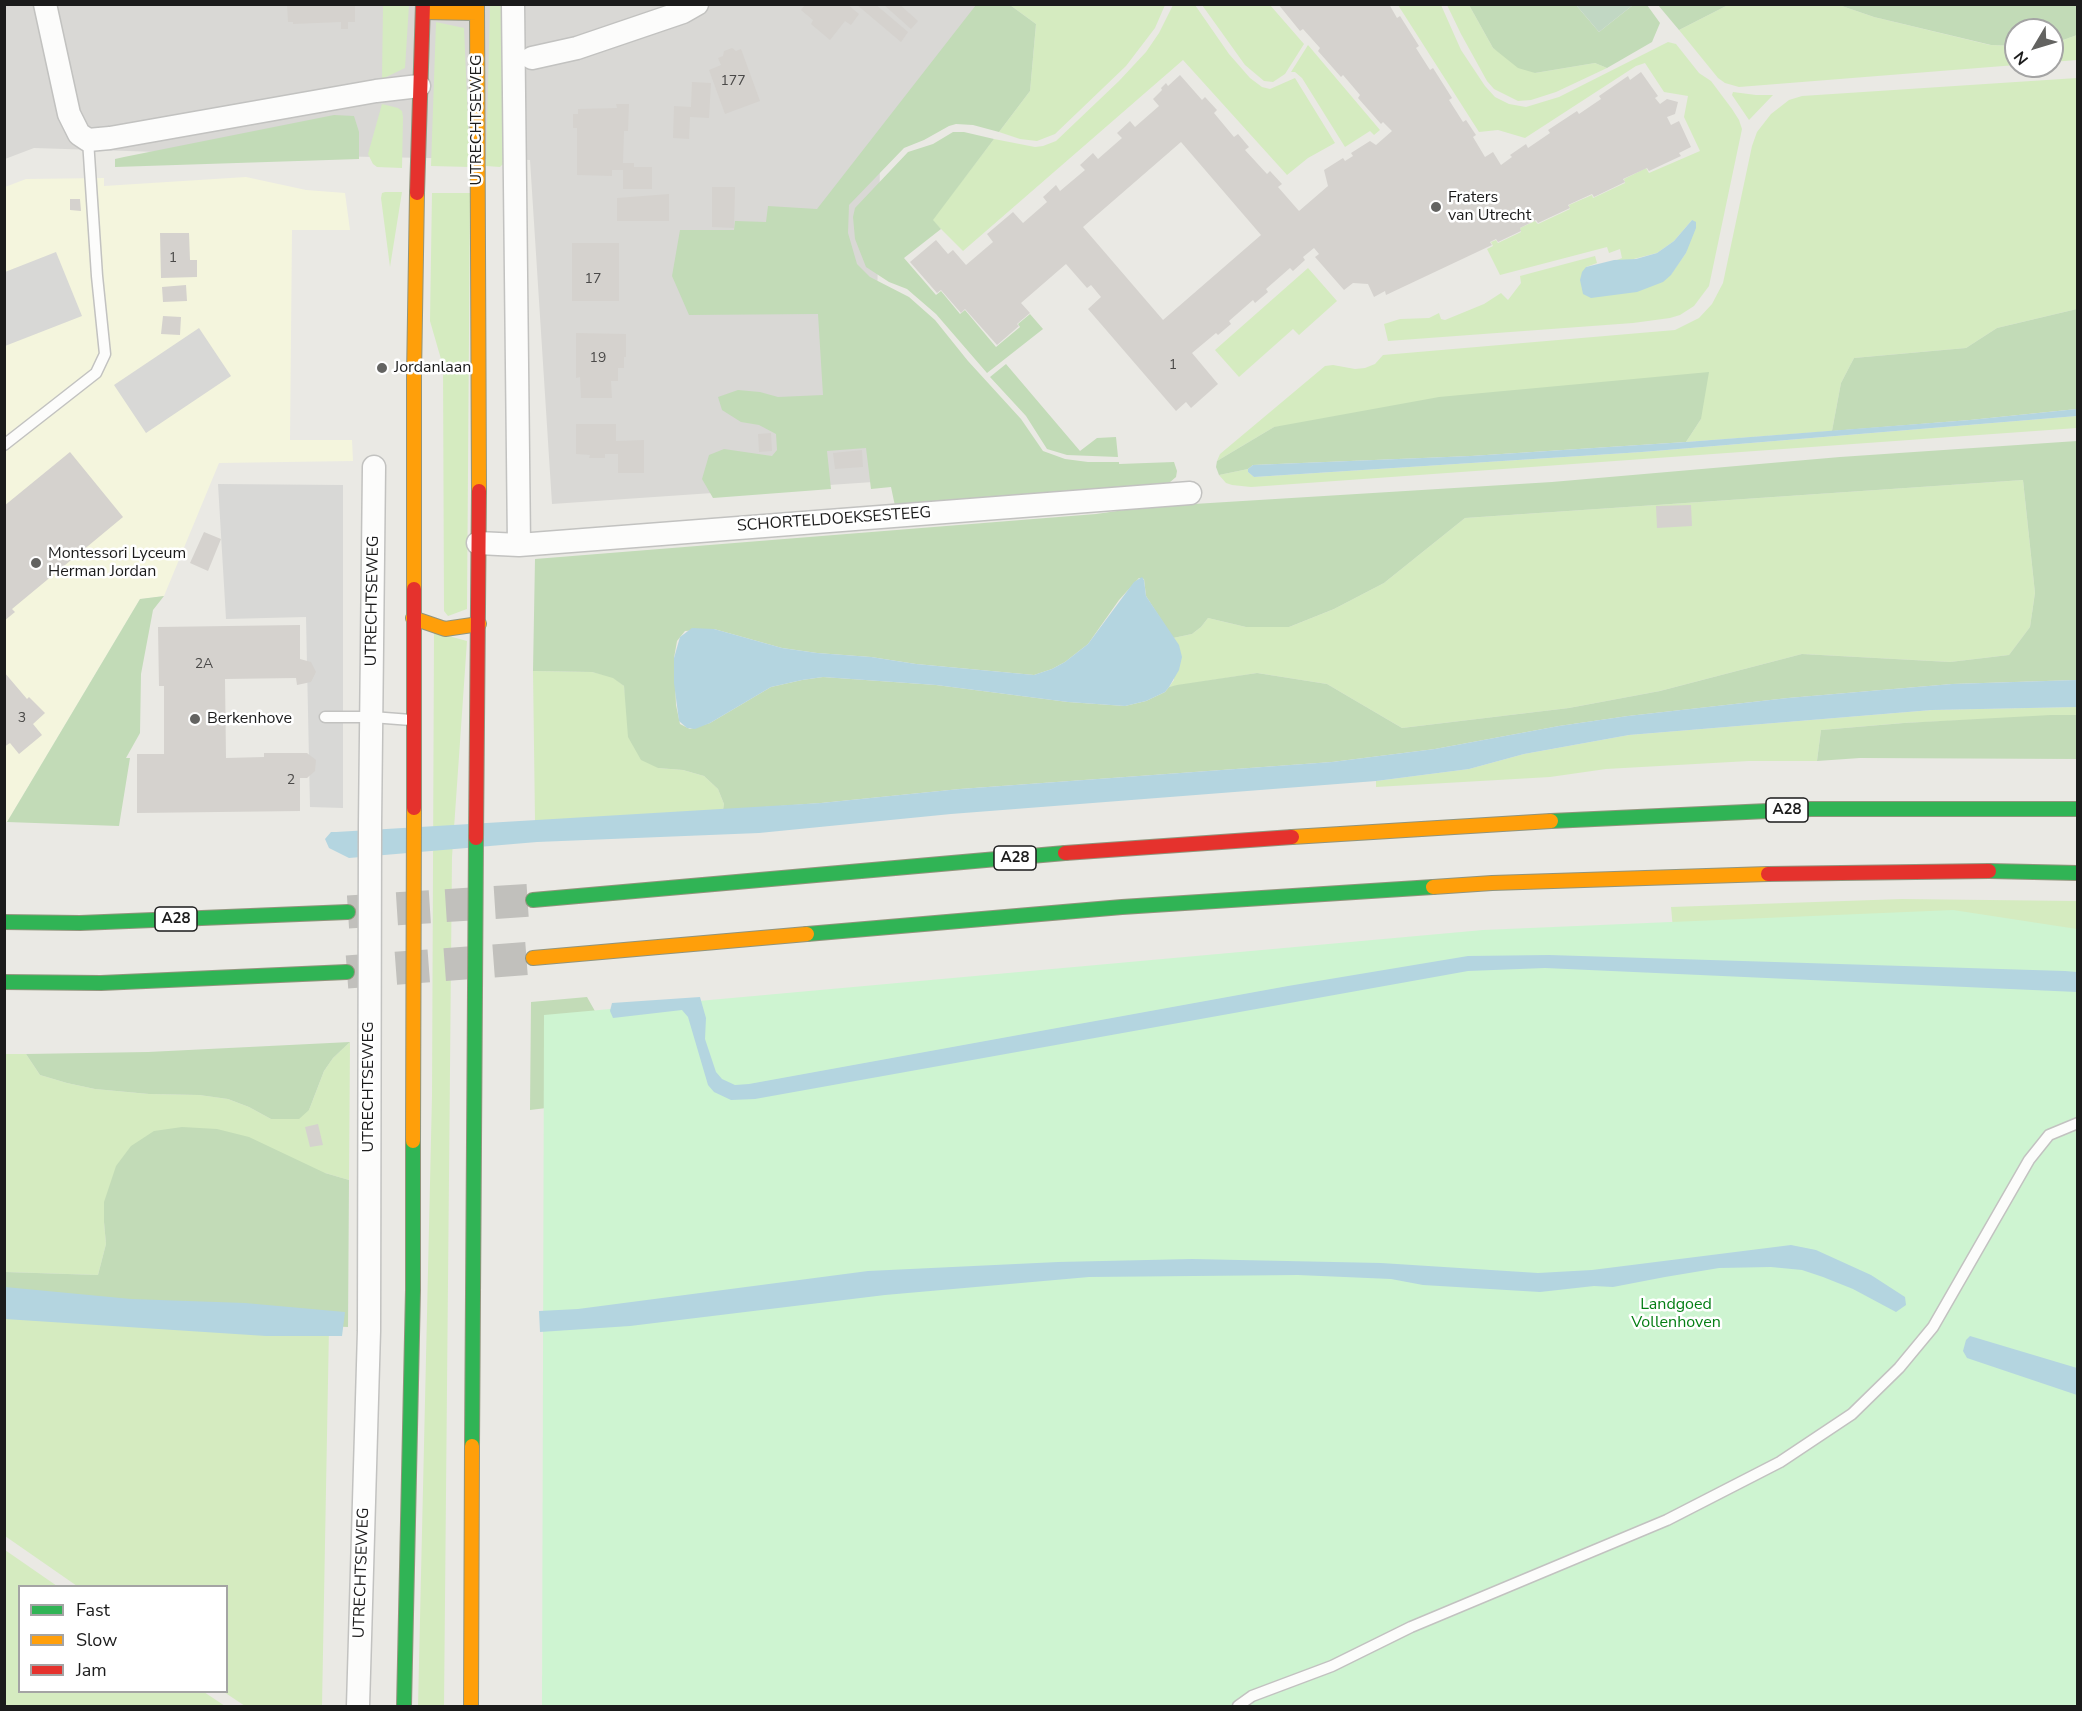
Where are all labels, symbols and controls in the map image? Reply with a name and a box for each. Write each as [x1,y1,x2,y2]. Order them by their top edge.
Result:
north arrow [2004,18,2064,78]
text: N [2009,46,2034,69]
street label: UTRECHTSEWEG [467,54,487,186]
house number: 177 [720,74,746,90]
place label: Fraters van Utrecht [1448,188,1531,226]
marker: Fraters van Utrecht [1429,200,1443,214]
house number: 1 [169,251,177,267]
house number: 17 [585,272,601,288]
house number: 19 [590,351,606,367]
place label: Jordanlaan [394,358,471,378]
house number: 1 [1169,358,1177,374]
marker: Jordanlaan [375,361,389,375]
street label: SCHORTELDOEKSESTEEG [736,504,932,536]
street label: UTRECHTSEWEG [362,535,384,667]
place label: Montessori Lyceum Herman Jordan [48,544,186,582]
marker: Montessori Lyceum Herman Jordan [29,556,43,570]
house number: 2A [195,657,213,673]
place label: Berkenhove [207,709,292,729]
house number: 3 [18,711,26,727]
marker: Berkenhove [188,712,202,726]
house number: 2 [287,773,295,789]
road number: A28 [1766,798,1808,822]
road number: A28 [994,846,1036,870]
road number: A28 [155,907,197,931]
street label: UTRECHTSEWEG [359,1021,379,1153]
park label: Landgoed Vollenhoven [1631,1295,1721,1333]
street label: UTRECHTSEWEG [350,1507,374,1639]
legend [18,1585,228,1693]
text: Fast [76,1598,110,1622]
text: Slow [76,1628,117,1652]
text: Jam [76,1658,107,1682]

